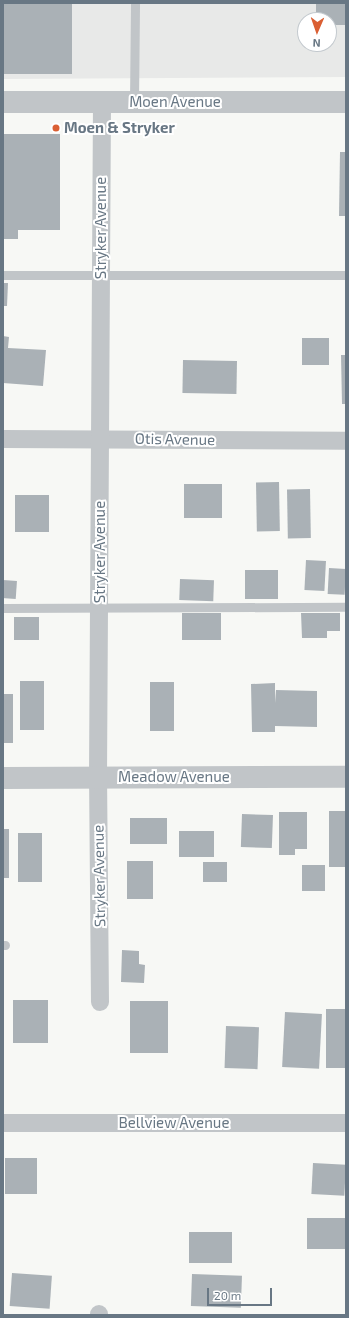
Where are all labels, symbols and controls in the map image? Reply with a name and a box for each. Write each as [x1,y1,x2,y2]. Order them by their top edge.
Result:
north arrow [297,12,337,52]
text: N [312,37,321,50]
street label: Moen Avenue [129,93,221,111]
place label: Moen & Stryker [64,119,175,137]
marker: Moen & Stryker [51,123,61,133]
street label: Stryker Avenue [92,176,110,280]
street label: Otis Avenue [135,429,215,449]
street label: Stryker Avenue [91,500,109,604]
street label: Meadow Avenue [118,768,230,786]
street label: Stryker Avenue [89,824,109,928]
street label: Bellview Avenue [118,1114,230,1132]
scale bar [209,1280,274,1306]
text: 20 m [214,1288,241,1302]

